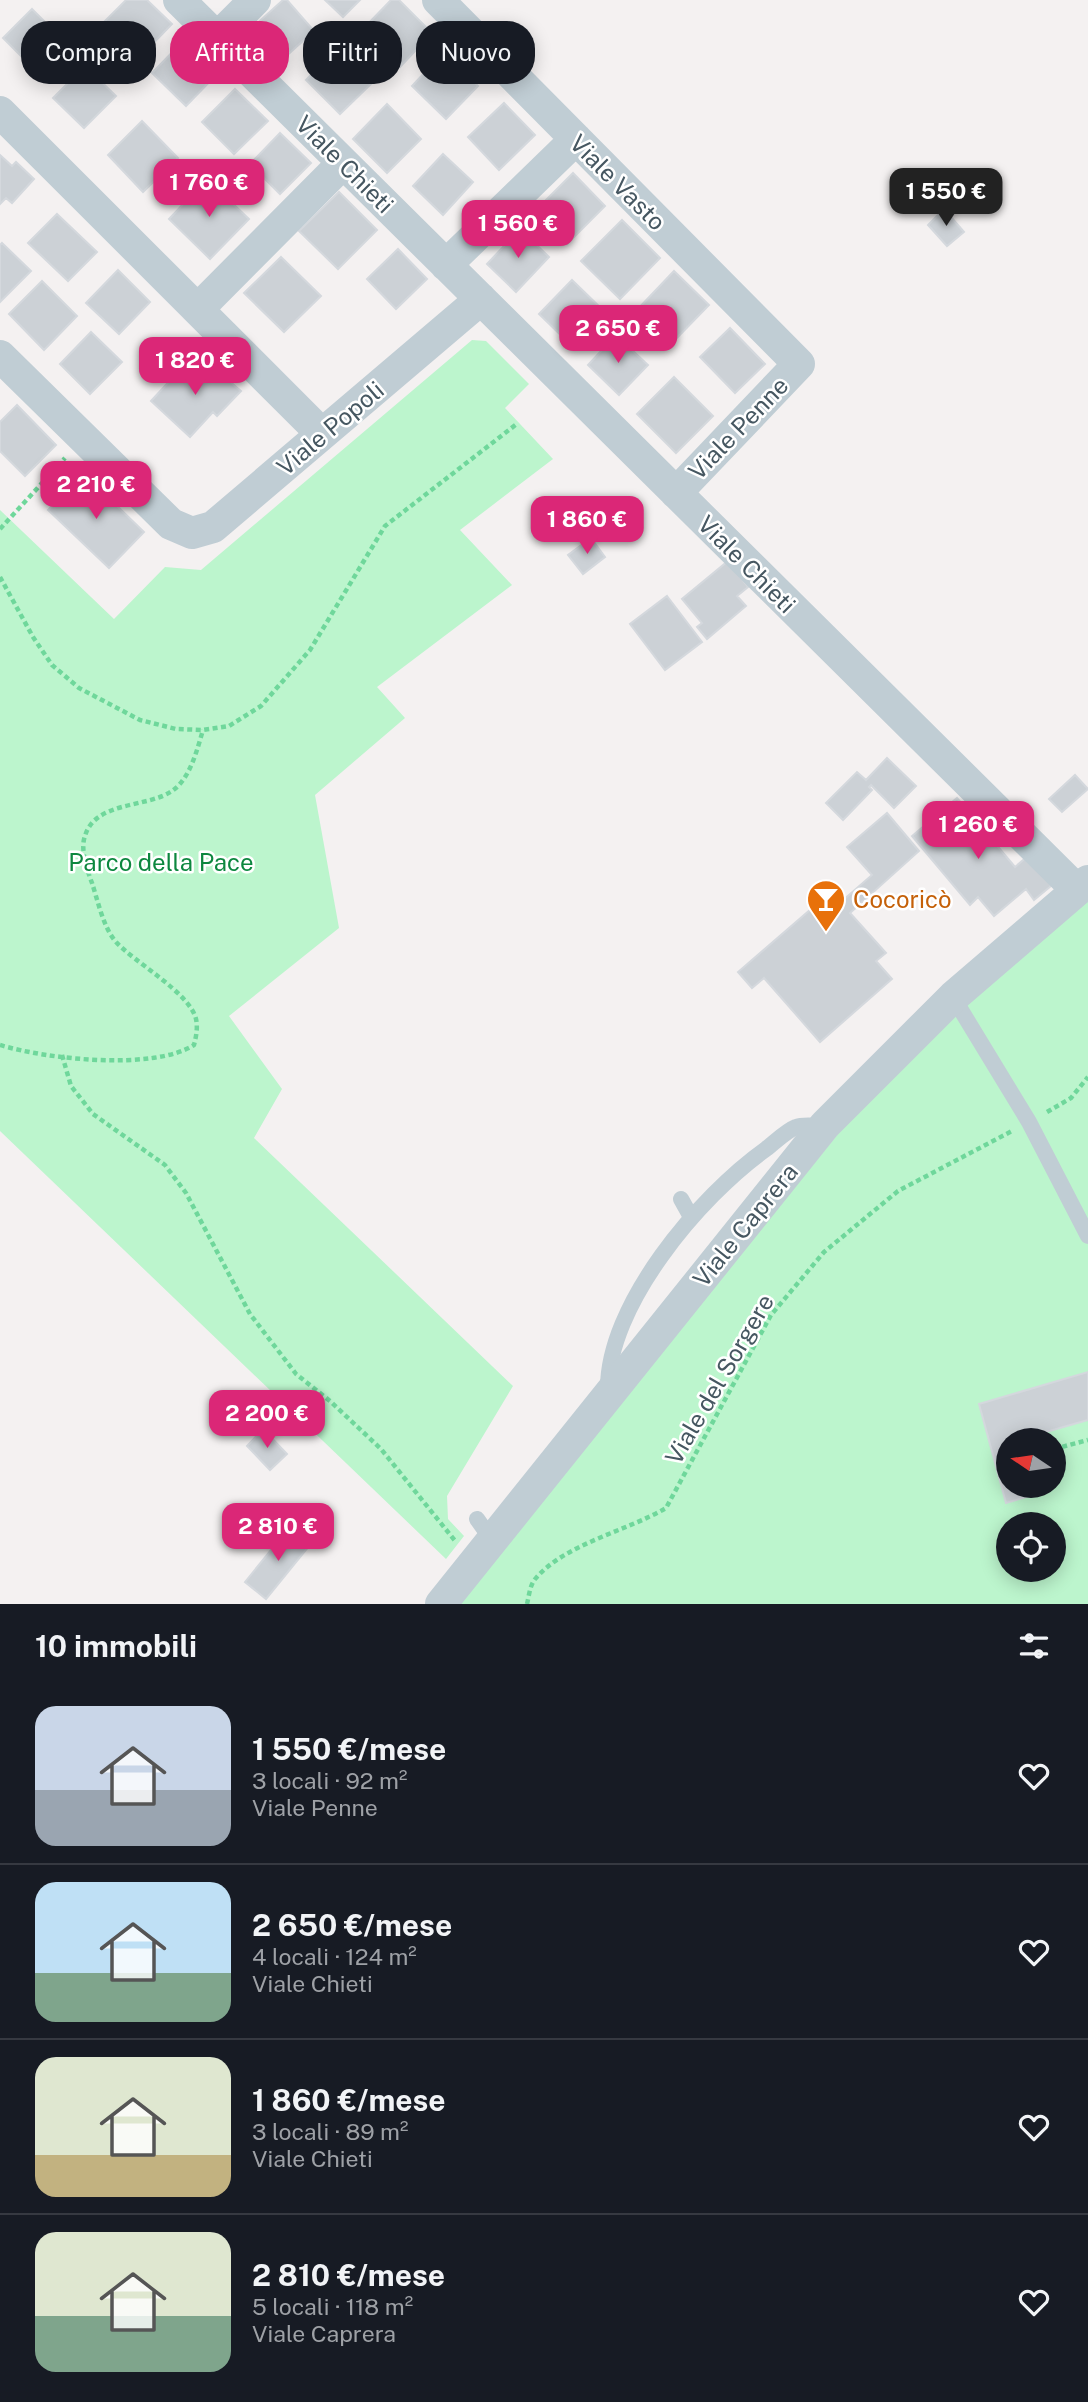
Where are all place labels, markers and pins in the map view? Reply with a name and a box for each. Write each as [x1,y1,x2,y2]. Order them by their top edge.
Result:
pin: 1 760 € [144,160,274,219]
pin: 1 550 € [881,168,1011,228]
pin: 1 560 € [453,201,583,260]
pin: 2 650 € [553,306,683,365]
pin: 1 820 € [130,338,260,397]
pin: 2 210 € [31,462,161,521]
pin: 1 860 € [522,496,652,556]
pin: 1 260 € [913,802,1043,861]
bar icon: Cocoricò [805,878,847,933]
place label: Cocoricò [853,885,951,913]
pin: 2 200 € [202,1390,332,1450]
pin: 2 810 € [213,1504,343,1563]

